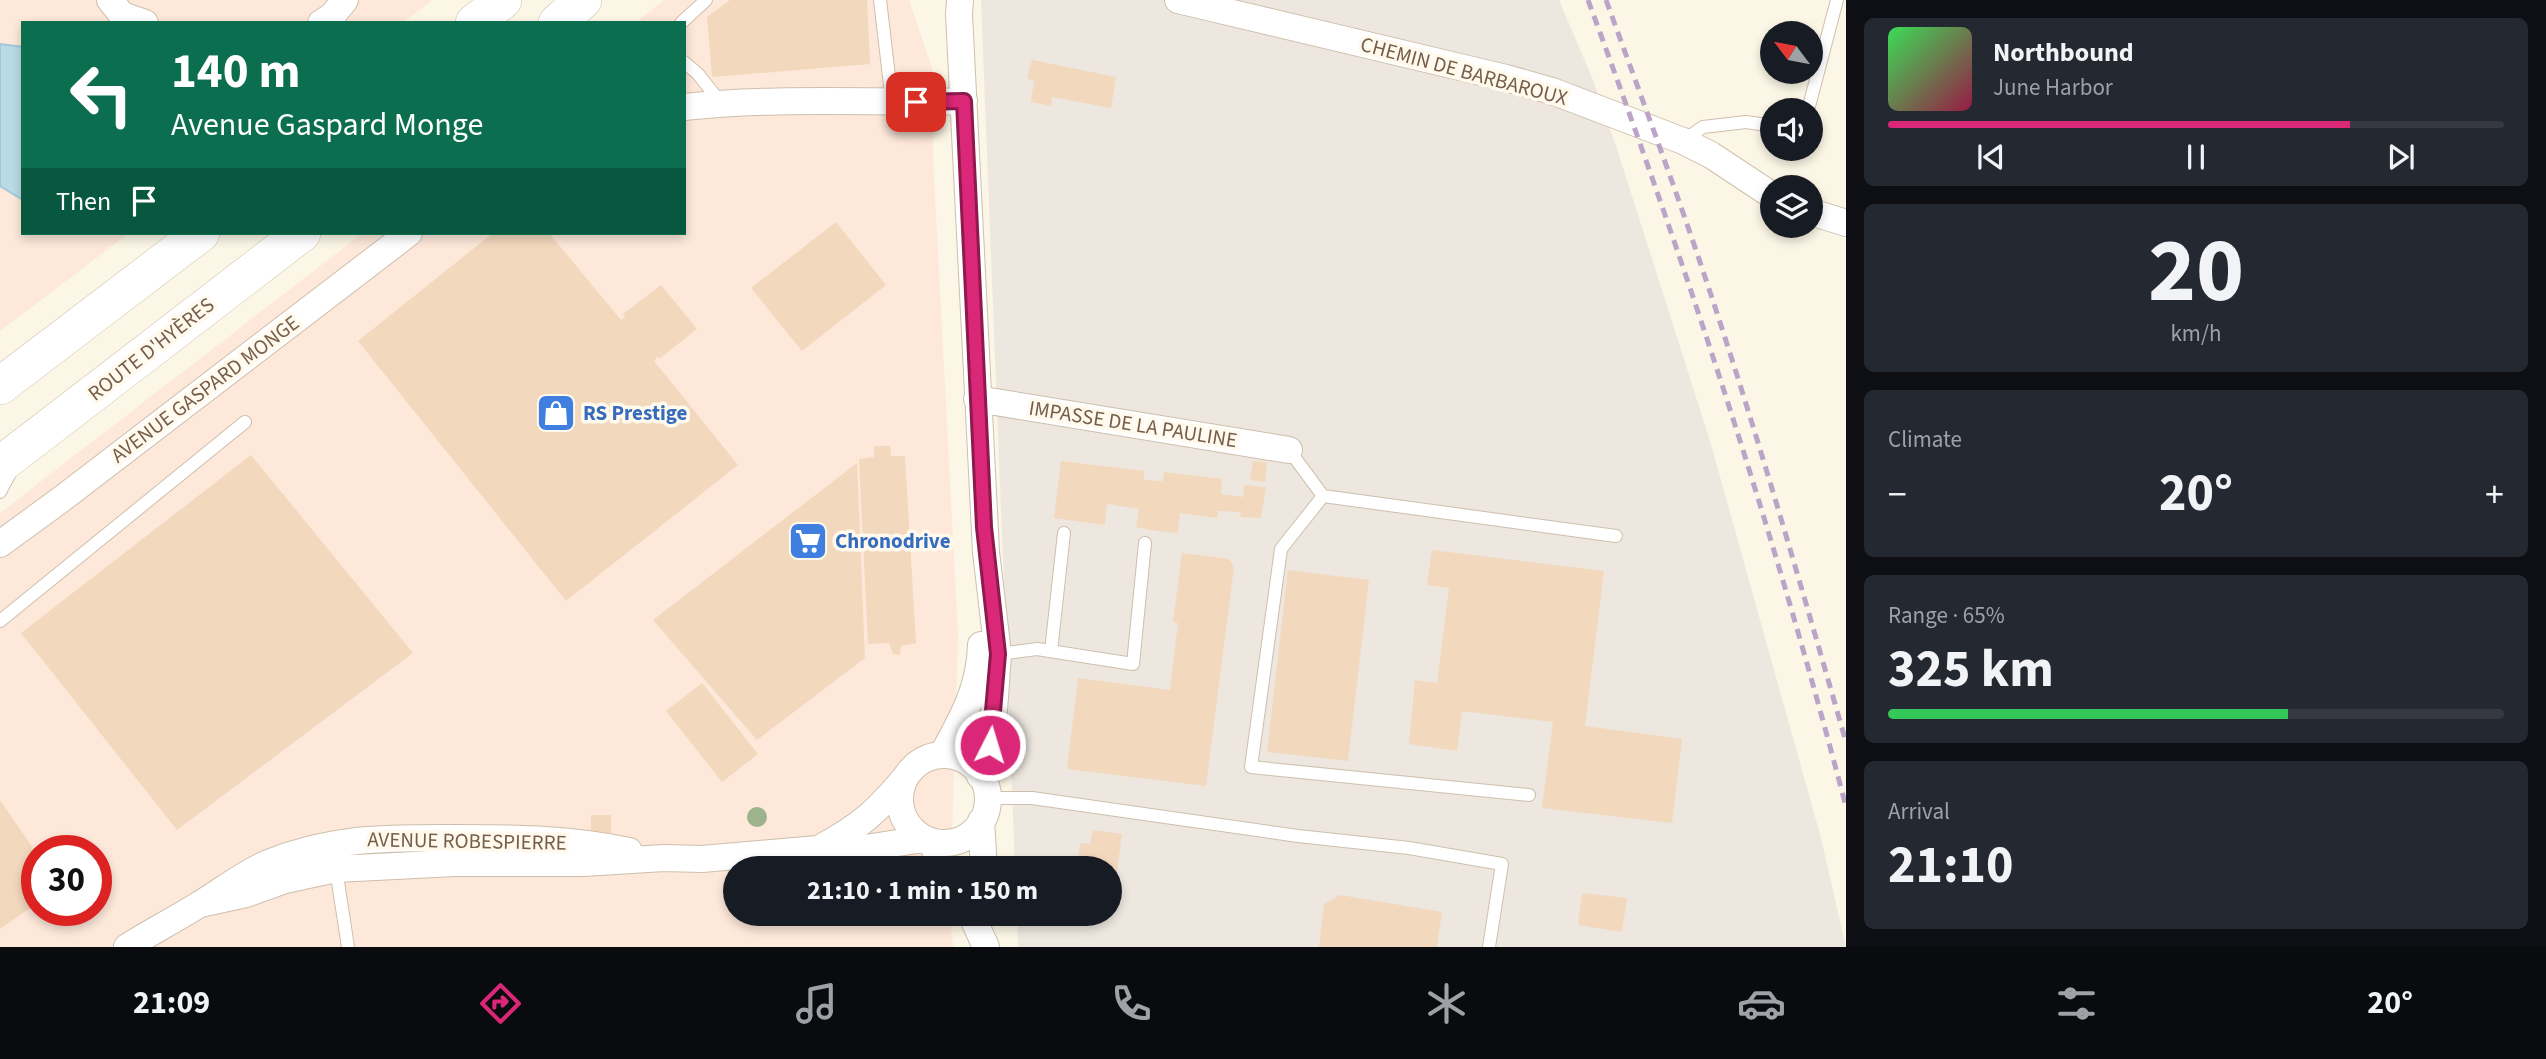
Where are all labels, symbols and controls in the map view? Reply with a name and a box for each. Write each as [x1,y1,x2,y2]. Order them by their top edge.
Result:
north arrow [1760,21,1824,84]
map controls [1760,21,1823,238]
street label: CHEMIN DE BARBAROUX [1357,29,1571,113]
text: Northbound [1993,34,2134,71]
text: 140 m [171,37,300,107]
icon: left [56,49,147,140]
text: June Harbor [1993,71,2113,104]
pin [886,72,946,132]
icon: arrive [897,83,935,121]
button: sound [1760,98,1823,161]
text: Avenue Gaspard Monge [171,102,483,148]
icon: previous [1972,138,2010,176]
icon: pause [2177,138,2215,176]
icon: next [2382,138,2420,176]
button: layers [1760,175,1823,238]
icon: arrive [125,182,163,220]
text: Then [56,183,111,220]
text: 20 [2148,207,2244,336]
street label: ROUTE D'HYÈRES [81,290,221,408]
street label: AVENUE GASPARD MONGE [104,308,306,470]
text: km/h [2170,317,2222,350]
shop icon: RS Prestige [535,392,577,434]
street label: IMPASSE DE LA PAULINE [1027,393,1239,455]
place label: RS Prestige [583,398,688,428]
text: Climate [1888,423,1962,456]
text: 20° [2159,457,2233,531]
text: − [1888,468,1907,522]
text: + [2485,468,2504,522]
supermarket icon: Chronodrive [787,520,829,562]
place label: Chronodrive [835,526,951,556]
text: Range · 65% [1888,599,2005,632]
text: 325 km [1888,633,2054,707]
position arrow [953,708,1027,782]
text: Arrival [1888,795,1950,828]
street label: AVENUE ROBESPIERRE [367,824,567,858]
text: 21:10 [1888,829,2013,903]
speed limit sign: 30 [21,835,112,926]
text: 21:10 · 1 min · 150 m [807,872,1038,909]
icon: directions [476,979,525,1028]
icon: music [792,979,841,1028]
icon: phone [1107,979,1156,1028]
icon: climate [1422,979,1471,1028]
icon: car [1737,979,1786,1028]
icon: filters [2052,979,2101,1028]
text: 21:09 [133,980,210,1026]
text: 20° [2367,980,2413,1026]

